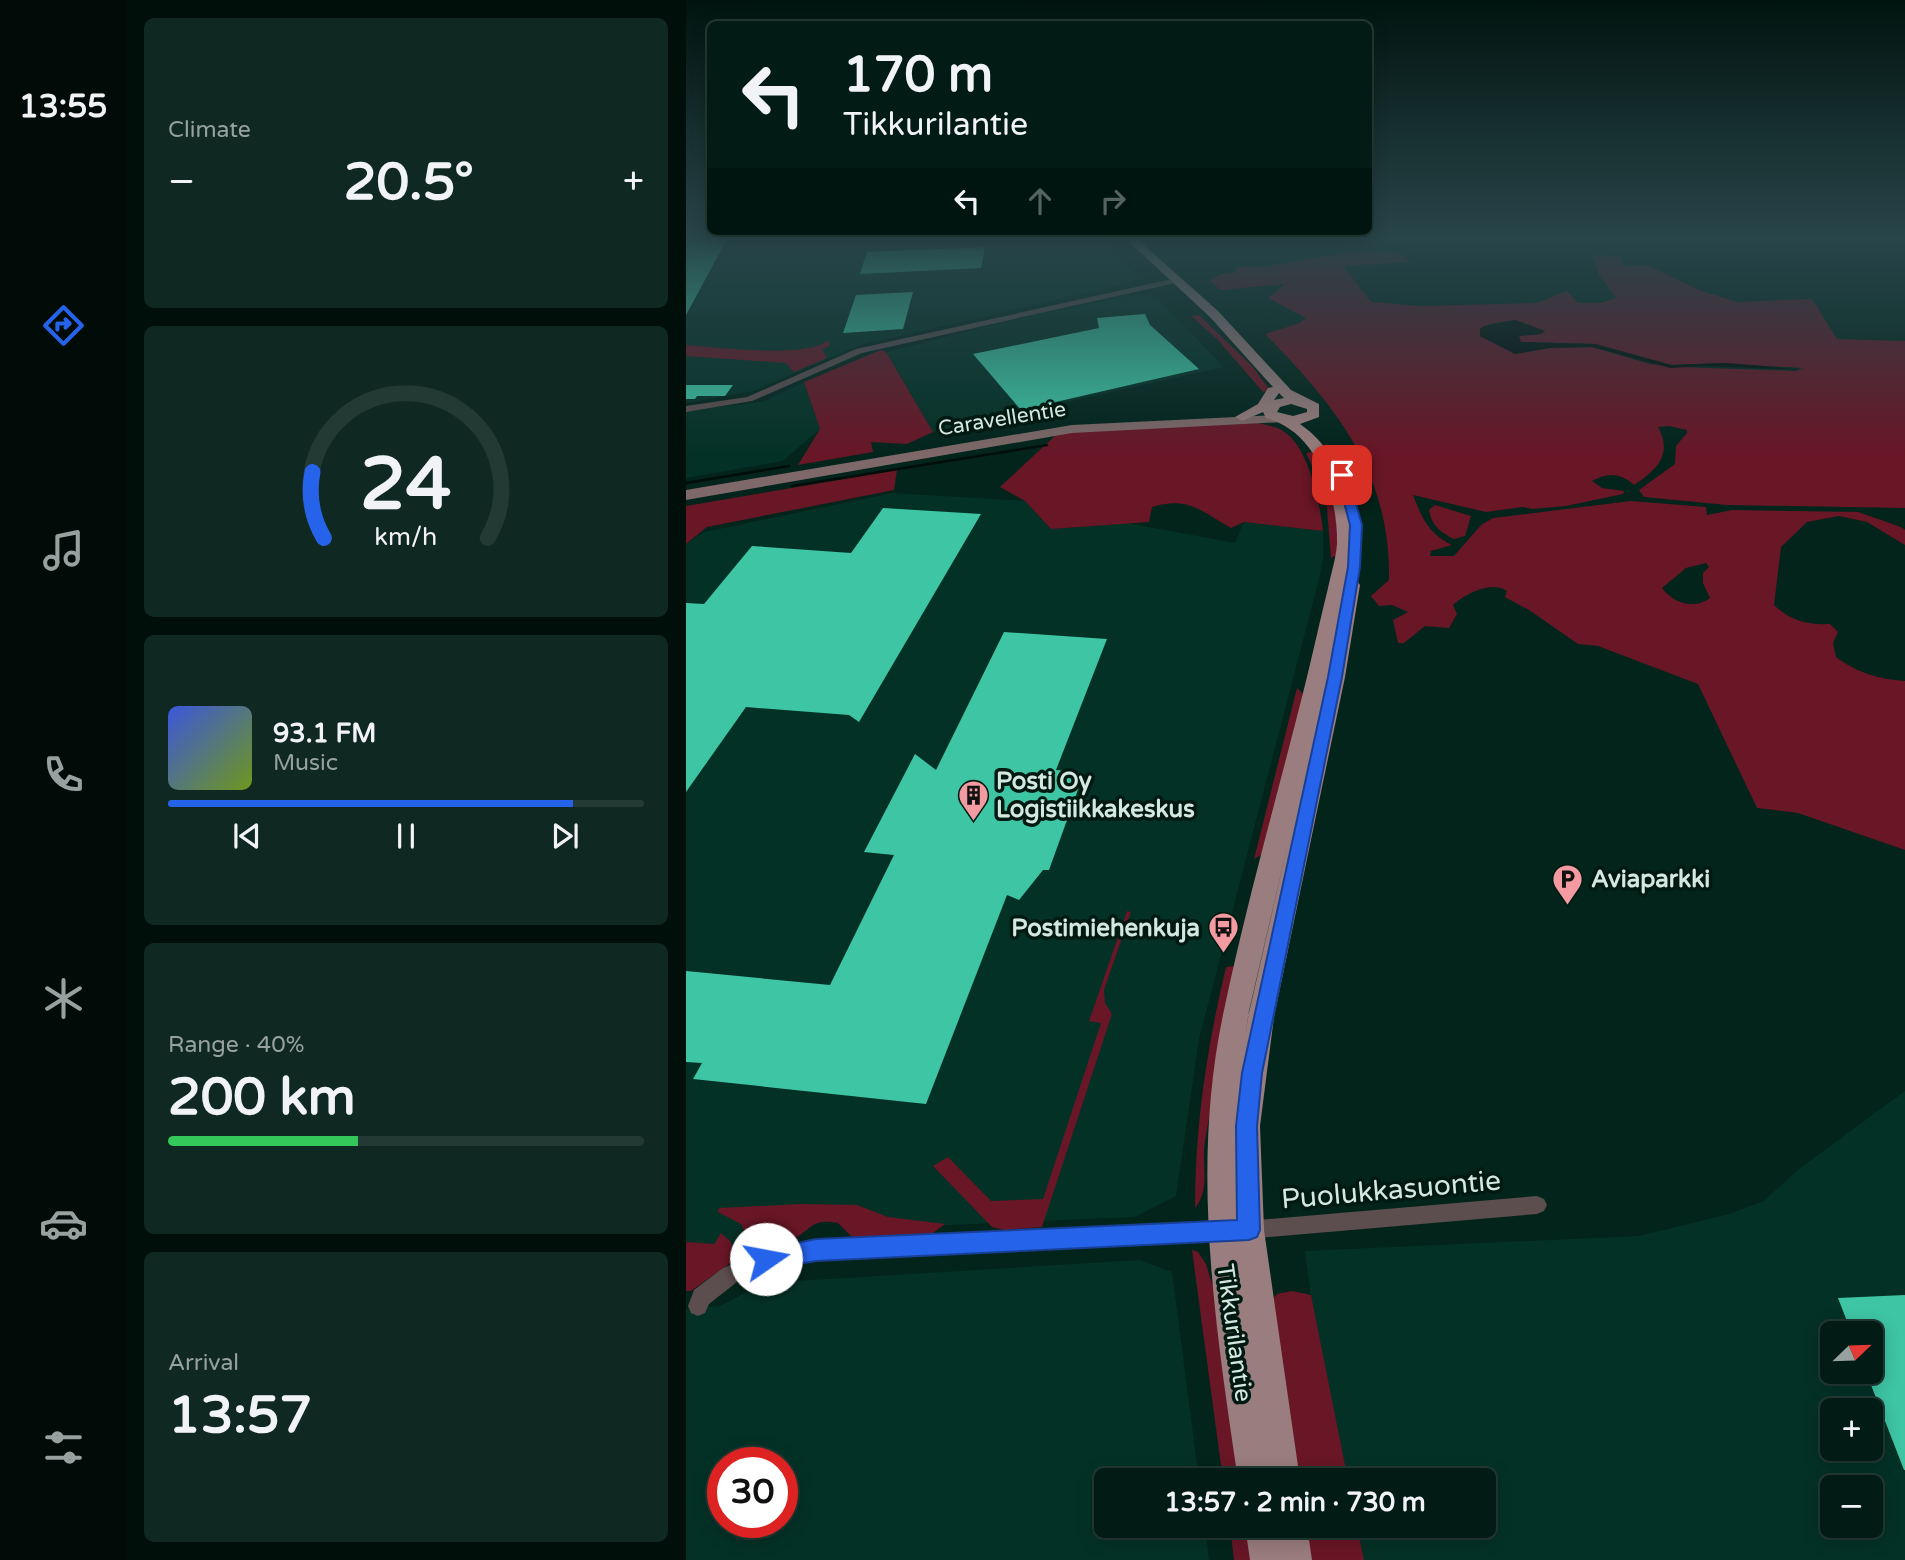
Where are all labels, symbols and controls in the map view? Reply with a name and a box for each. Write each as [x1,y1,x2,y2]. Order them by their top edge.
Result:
text: 170 m [843,46,993,105]
icon: left [728,49,819,140]
text: 13:55 [19,88,107,126]
text: Tikkurilantie [843,106,1028,144]
text: Climate [168,116,251,144]
text: 20.5° [344,151,474,214]
text: − [168,159,195,205]
text: + [623,159,644,205]
icon: left [948,182,986,220]
icon: ahead [1021,182,1059,220]
icon: right [1094,182,1132,220]
icon: directions [39,301,88,350]
street label: Caravellentie [936,397,1068,441]
text: 24 [360,441,452,529]
pin [1312,445,1372,505]
icon: arrive [1323,456,1361,494]
text: km/h [375,521,437,551]
icon: music [39,526,88,575]
text: 93.1 FM [273,718,376,749]
text: Music [273,749,338,777]
icon: phone [39,750,88,799]
place label: Posti Oy Logistiikkakeskus [996,767,1195,824]
building icon: Posti Oy Logistiikkakeskus [956,778,990,822]
icon: previous [228,817,266,855]
icon: pause [387,817,425,855]
icon: next [546,817,584,855]
parking icon: Aviaparkki [1551,862,1585,906]
place label: Aviaparkki [1591,865,1710,894]
bus stop icon: Postimiehenkuja [1206,911,1240,955]
place label: Postimiehenkuja [1011,914,1200,943]
icon: climate [39,974,88,1023]
text: Range · 40% [168,1031,304,1059]
text: 200 km [168,1066,356,1129]
street label: Puolukkasuontie [1280,1163,1502,1217]
icon: car [39,1199,88,1248]
position arrow [729,1222,803,1296]
street label: Tikkurilantie [1210,1262,1258,1404]
north arrow [1820,1321,1883,1384]
map controls [1820,1321,1883,1538]
text: Arrival [168,1349,239,1377]
text: 13:57 [168,1384,312,1447]
button: + [1820,1398,1883,1461]
icon: filters [39,1423,88,1472]
speed limit sign: 30 [707,1447,798,1538]
button: − [1820,1475,1883,1538]
text: 13:57 · 2 min · 730 m [1164,1487,1426,1518]

